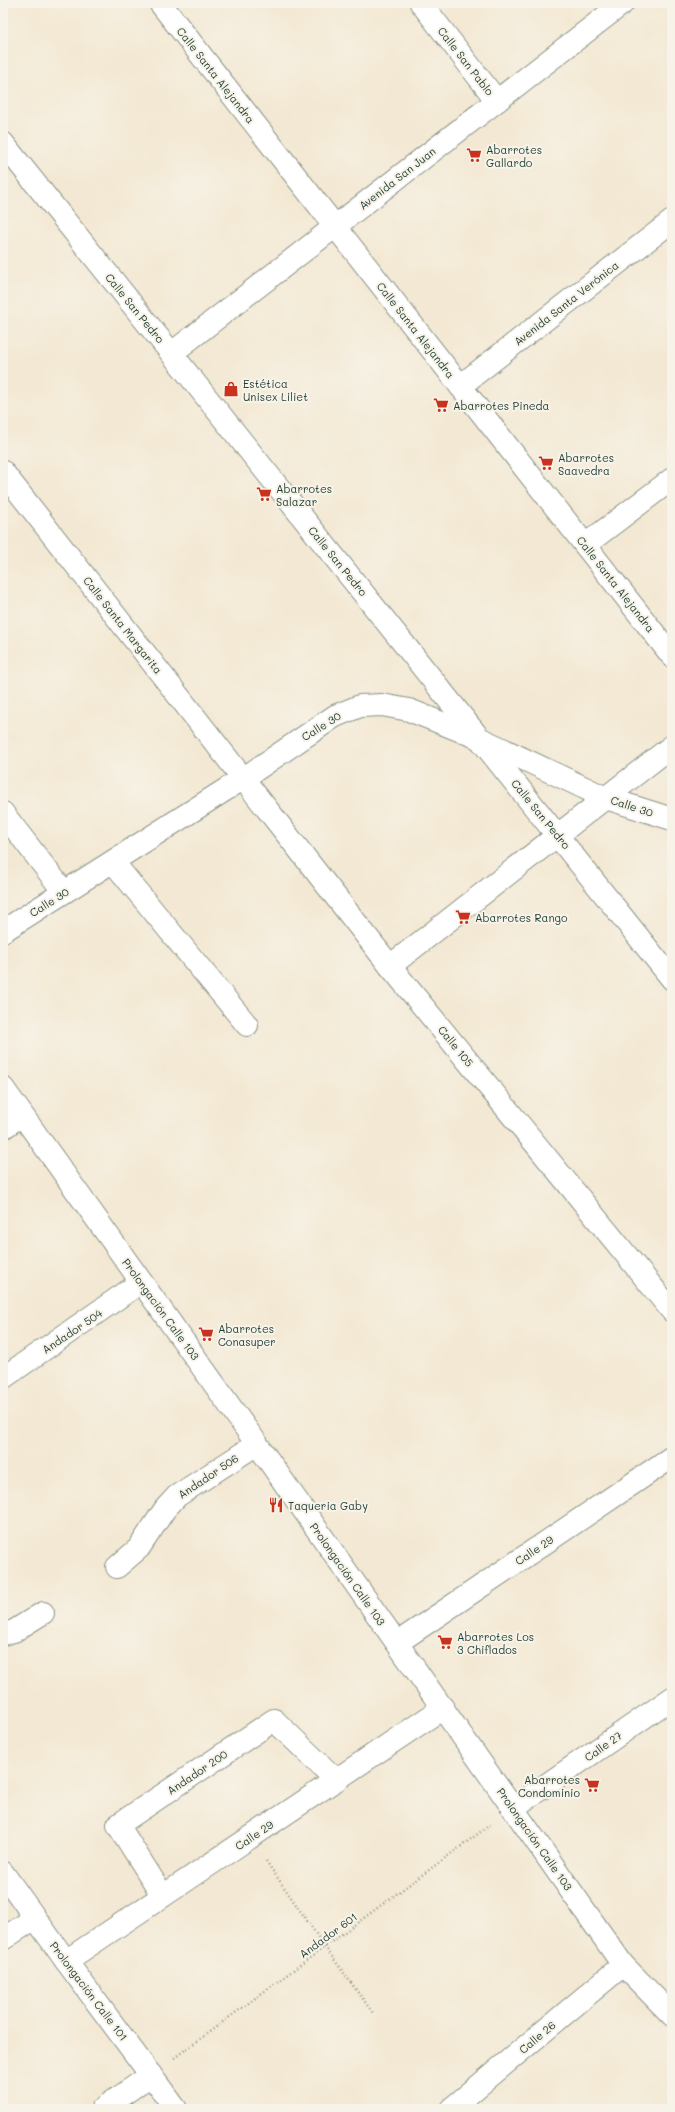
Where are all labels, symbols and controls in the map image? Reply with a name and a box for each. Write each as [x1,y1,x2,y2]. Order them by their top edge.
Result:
street label: Calle Santa Alejandra [174,24,258,126]
street label: Calle San Pablo [435,24,498,99]
place label: Abarrotes Gallardo [486,142,542,170]
street label: Avenida San Juan [355,143,439,213]
supermarket icon: Abarrotes Gallardo [465,146,483,164]
street label: Avenida Santa Verónica [511,257,622,349]
street label: Calle San Pedro [102,270,168,346]
street label: Calle Santa Alejandra [374,279,458,381]
place label: Estética Unisex Liliet [243,376,308,404]
shop icon: Estética Unisex Liliet [222,380,240,398]
supermarket icon: Abarrotes Pineda [432,396,450,414]
place label: Abarrotes Pineda [453,398,550,413]
place label: Abarrotes Saavedra [558,450,614,478]
supermarket icon: Abarrotes Saavedra [537,454,555,472]
place label: Abarrotes Salazar [276,481,332,509]
supermarket icon: Abarrotes Salazar [255,485,273,503]
street label: Calle San Pedro [305,523,371,599]
street label: Calle Santa Alejandra [574,533,658,635]
street label: Calle Santa Margarita [80,573,166,677]
street label: Calle 30 [298,708,344,744]
street label: Calle San Pedro [508,776,574,852]
street label: Calle 30 [609,792,655,820]
street label: Calle 30 [26,884,72,920]
supermarket icon: Abarrotes Rango [454,908,472,926]
place label: Abarrotes Rango [475,910,568,925]
street label: Calle 105 [435,1022,477,1070]
street label: Prolongación Calle 103 [119,1255,203,1363]
street label: Andador 504 [39,1305,106,1357]
place label: Abarrotes Conasuper [218,1321,276,1349]
supermarket icon: Abarrotes Conasuper [197,1325,215,1343]
street label: Andador 506 [175,1450,241,1502]
restaurant icon: Taqueria Gaby [267,1496,285,1514]
place label: Taqueria Gaby [288,1498,368,1513]
street label: Prolongación Calle 103 [307,1520,389,1629]
street label: Calle 29 [512,1531,557,1568]
place label: Abarrotes Los 3 Chiflados [457,1629,534,1657]
supermarket icon: Abarrotes Los 3 Chiflados [436,1633,454,1651]
street label: Calle 27 [581,1728,625,1764]
street label: Andador 200 [164,1746,230,1798]
place label: Abarrotes Condominio [518,1772,580,1800]
supermarket icon: Abarrotes Condominio [583,1776,601,1794]
street label: Prolongación Calle 103 [494,1785,576,1894]
street label: Calle 29 [232,1816,277,1853]
street label: Andador 601 [296,1909,360,1961]
street label: Prolongación Calle 101 [47,1938,131,2044]
street label: Calle 26 [516,2017,558,2057]

